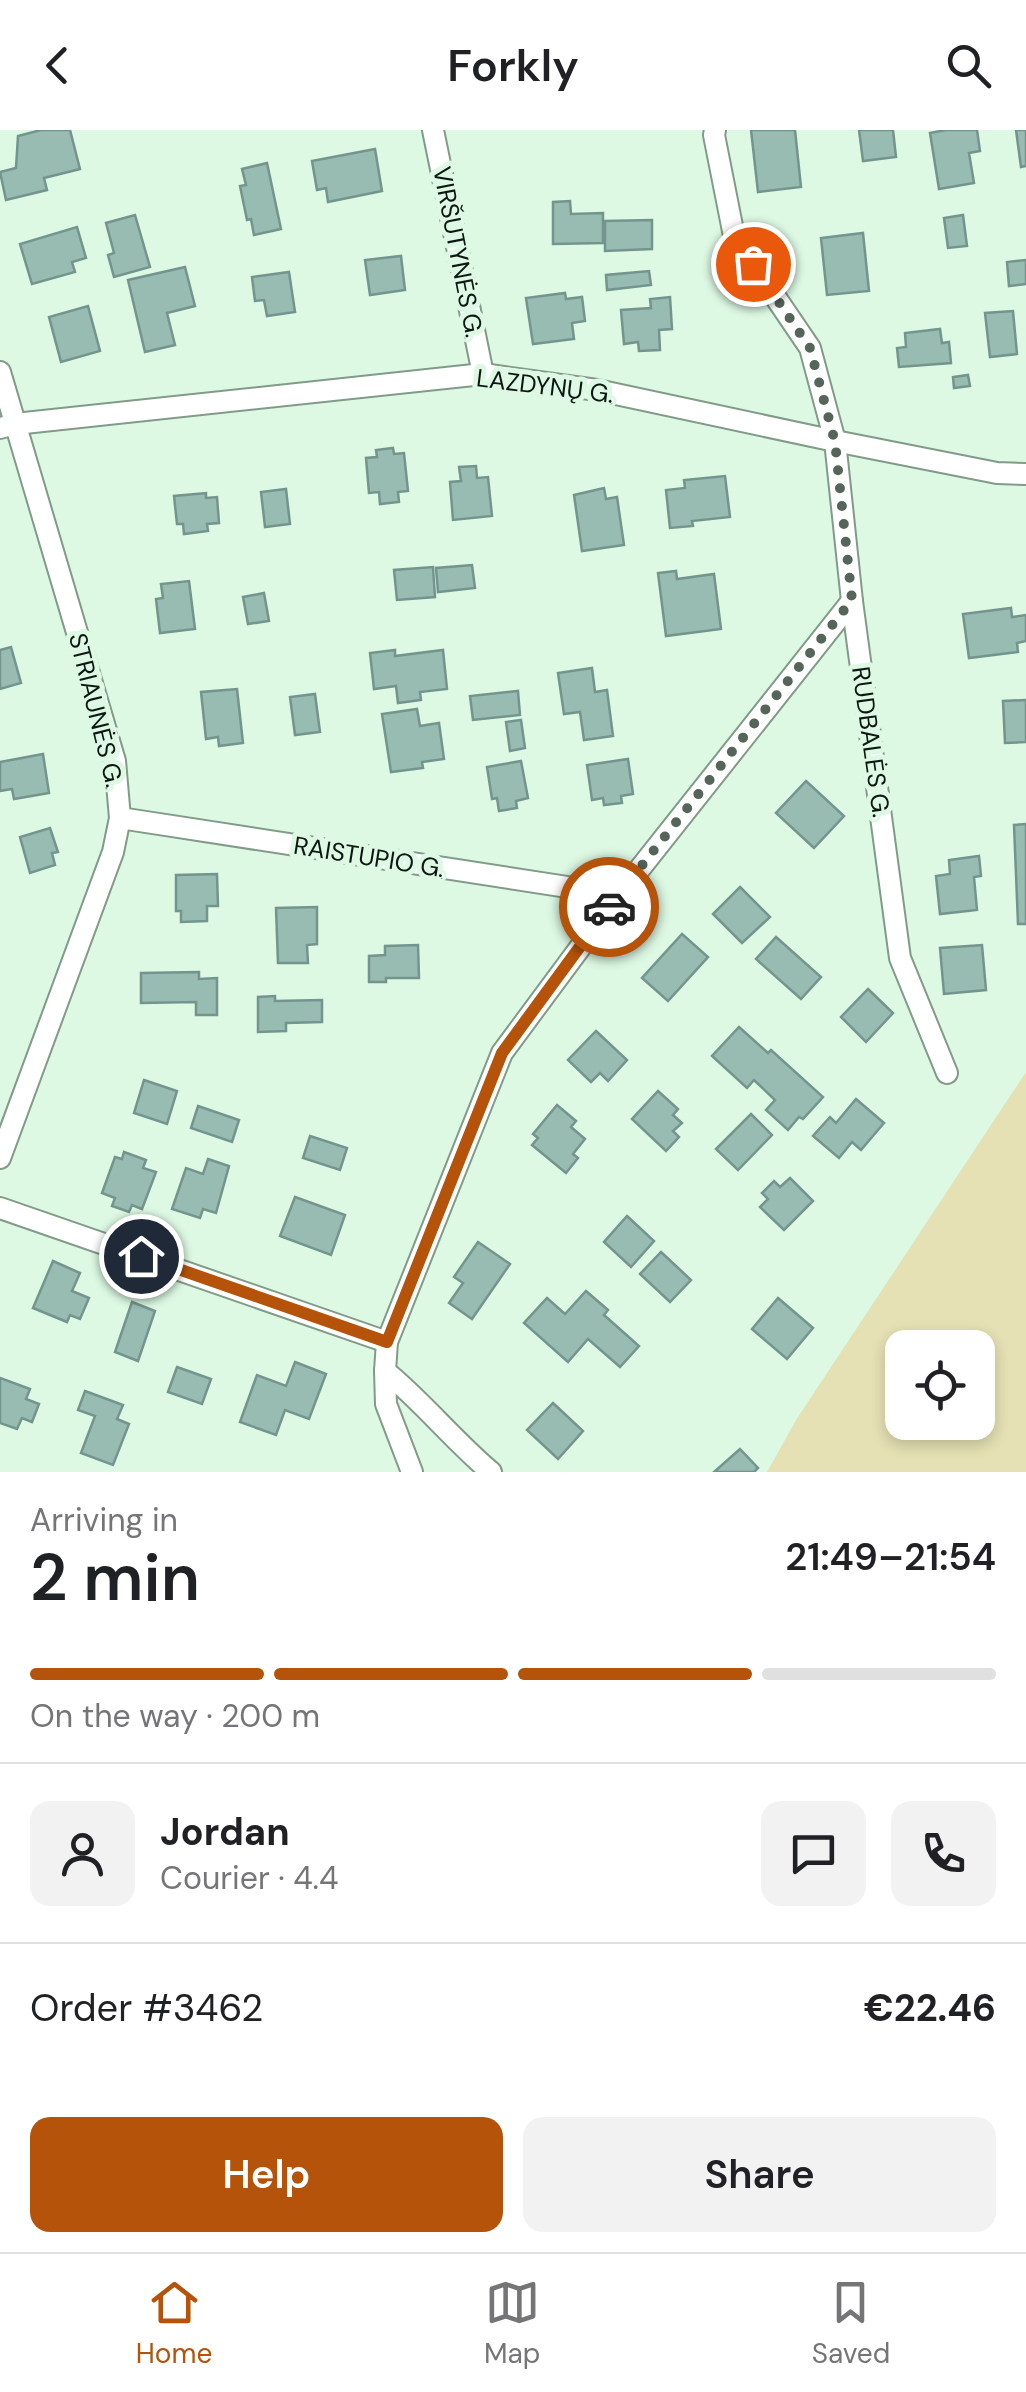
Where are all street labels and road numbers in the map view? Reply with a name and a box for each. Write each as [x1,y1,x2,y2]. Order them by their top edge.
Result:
street label: VIRŠUTYNĖS G. [425,164,491,340]
street label: LAZDYNŲ G. [475,361,615,411]
street label: STRIAUNĖS G. [61,630,131,790]
street label: RUDBALĖS G. [844,664,898,820]
street label: RAISTUPIO G. [291,829,447,885]

